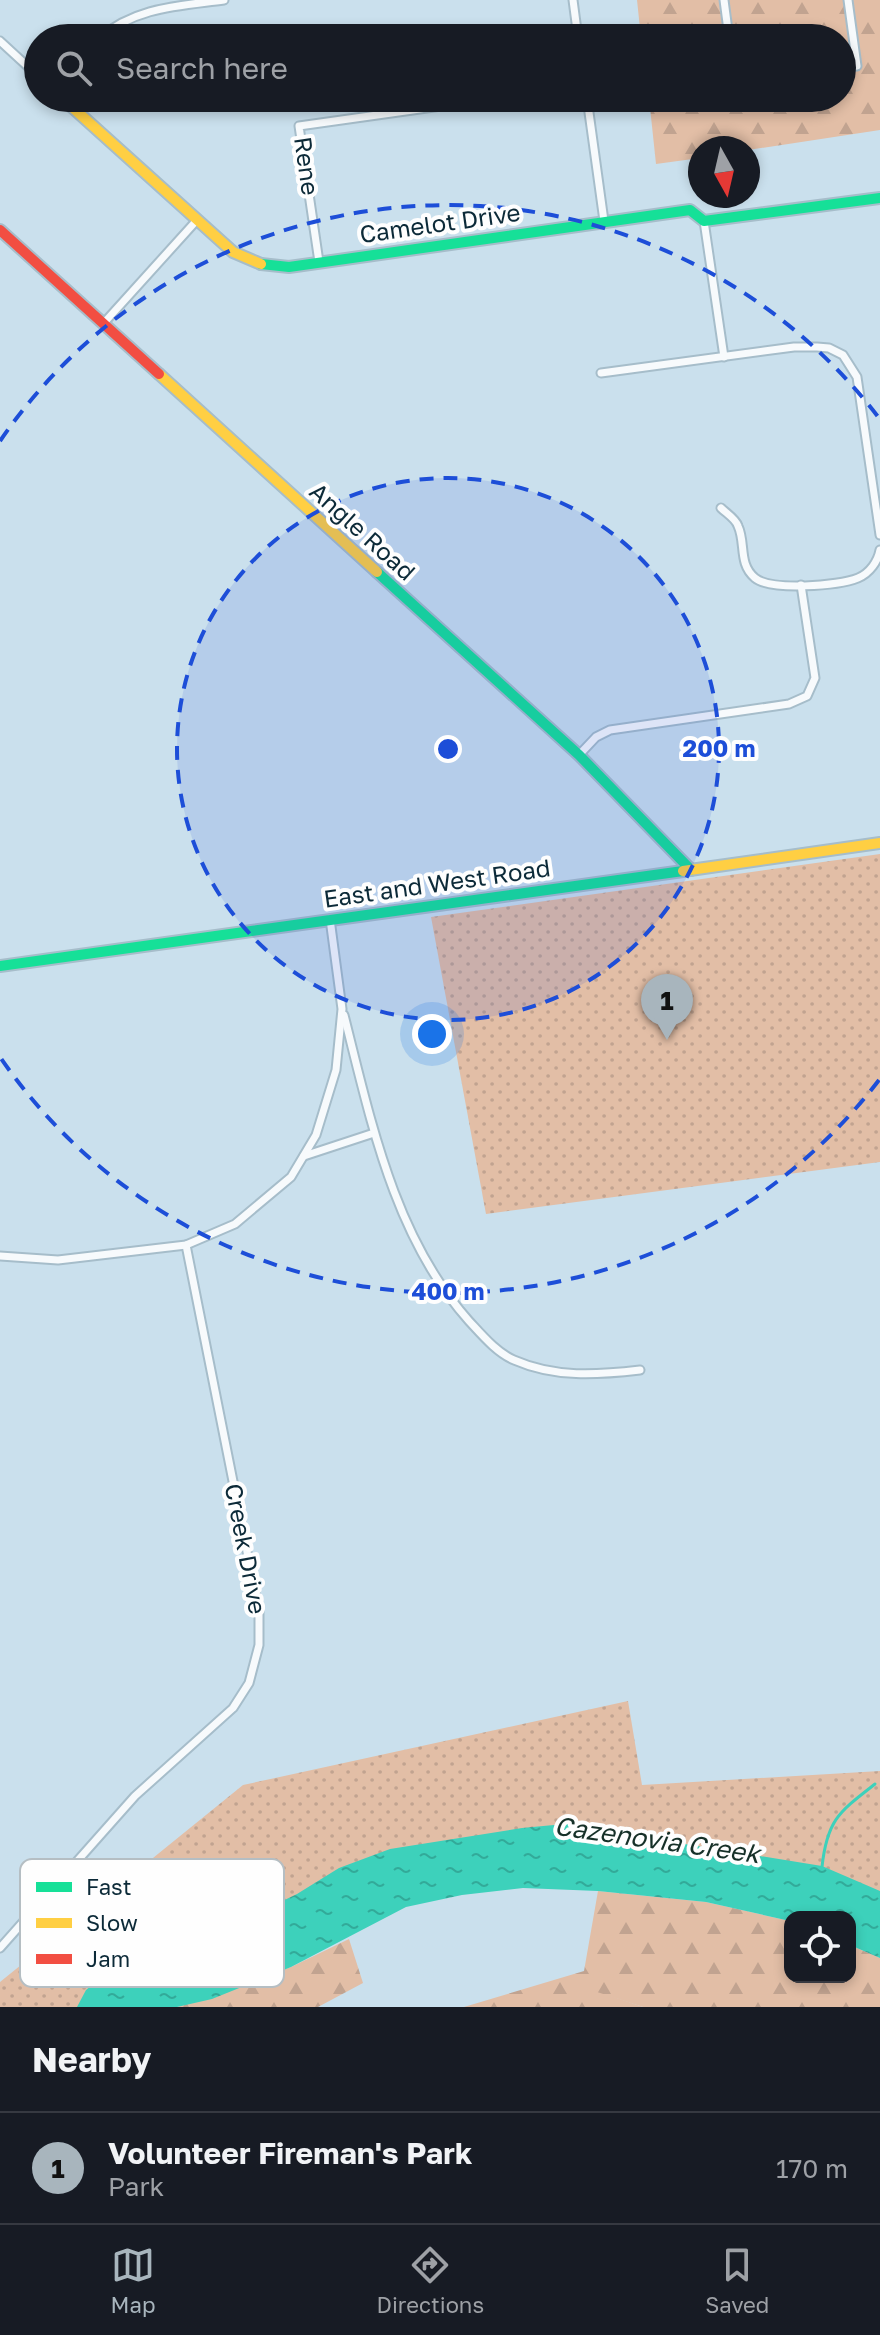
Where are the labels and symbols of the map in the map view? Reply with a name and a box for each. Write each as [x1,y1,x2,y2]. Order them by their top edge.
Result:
street label: Rene [289,135,326,197]
north arrow [688,136,760,208]
street label: Camelot Drive [358,197,522,248]
street label: Angle Road [304,476,422,586]
text: 200 m [683,733,755,762]
centre of rings [434,735,462,763]
street label: East and West Road [322,852,552,913]
pin: 1 [641,974,693,1040]
your location [412,1014,452,1054]
text: 400 m [411,1276,485,1305]
street label: Creek Drive [220,1481,273,1616]
water label: Cazenovia Creek [552,1810,764,1870]
legend [20,1859,284,1987]
text: Fast [86,1873,132,1900]
text: Slow [86,1909,138,1936]
text: Jam [86,1945,130,1972]

